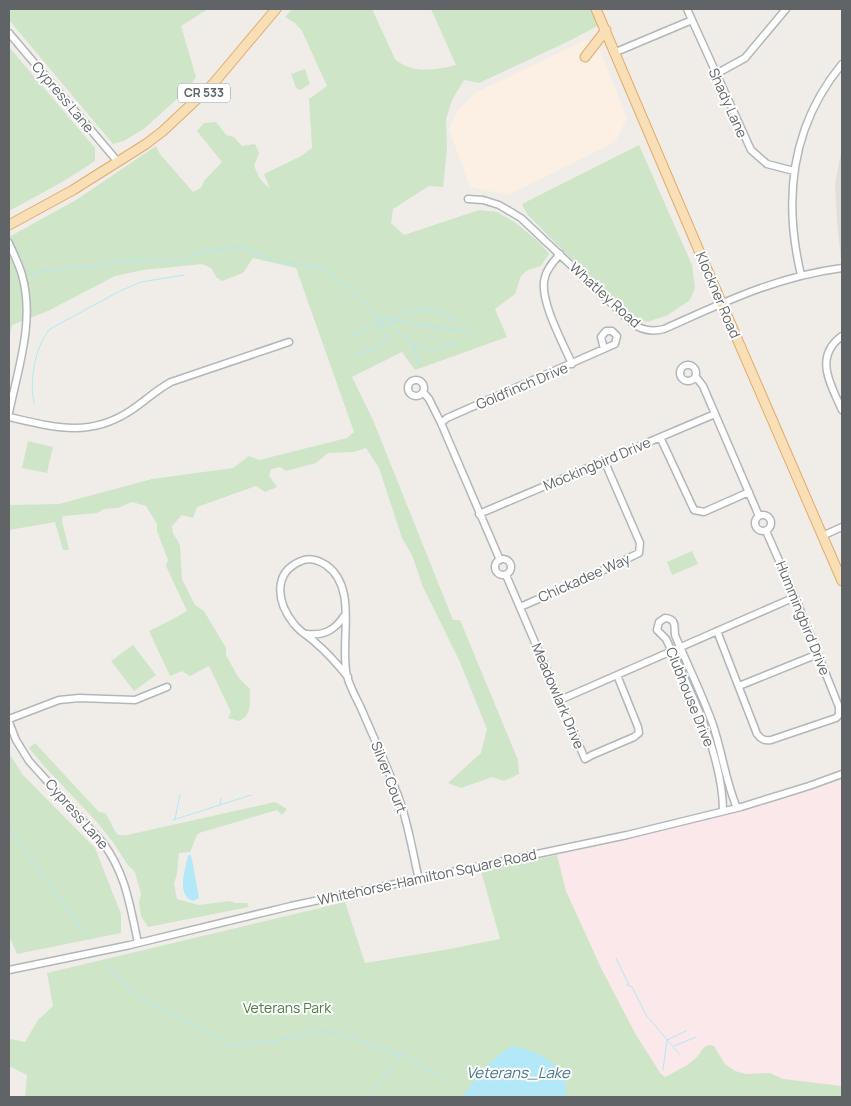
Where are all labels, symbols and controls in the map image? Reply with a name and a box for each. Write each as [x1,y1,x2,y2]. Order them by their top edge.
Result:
street label: Cypress Lane [28,57,99,136]
street label: Shady Lane [705,65,752,141]
road number: CR 533 [178,84,230,102]
street label: Klockner Road [692,249,745,341]
street label: Whatley Road [566,258,645,332]
street label: Goldfinch Drive [473,358,571,413]
street label: Mockingbird Drive [540,432,653,495]
street label: Chickadee Way [535,549,633,606]
street label: Hummingbird Drive [772,558,835,678]
street label: Meadowlark Drive [528,640,589,752]
street label: Clubhouse Drive [662,644,719,749]
street label: Silver Court [367,738,412,816]
street label: Cypress Lane [41,774,113,853]
street label: Whitehorse-Hamilton Square Road [316,844,538,909]
park label: Veterans Park [243,998,332,1017]
water label: Veterans_Lake [466,1062,571,1083]

